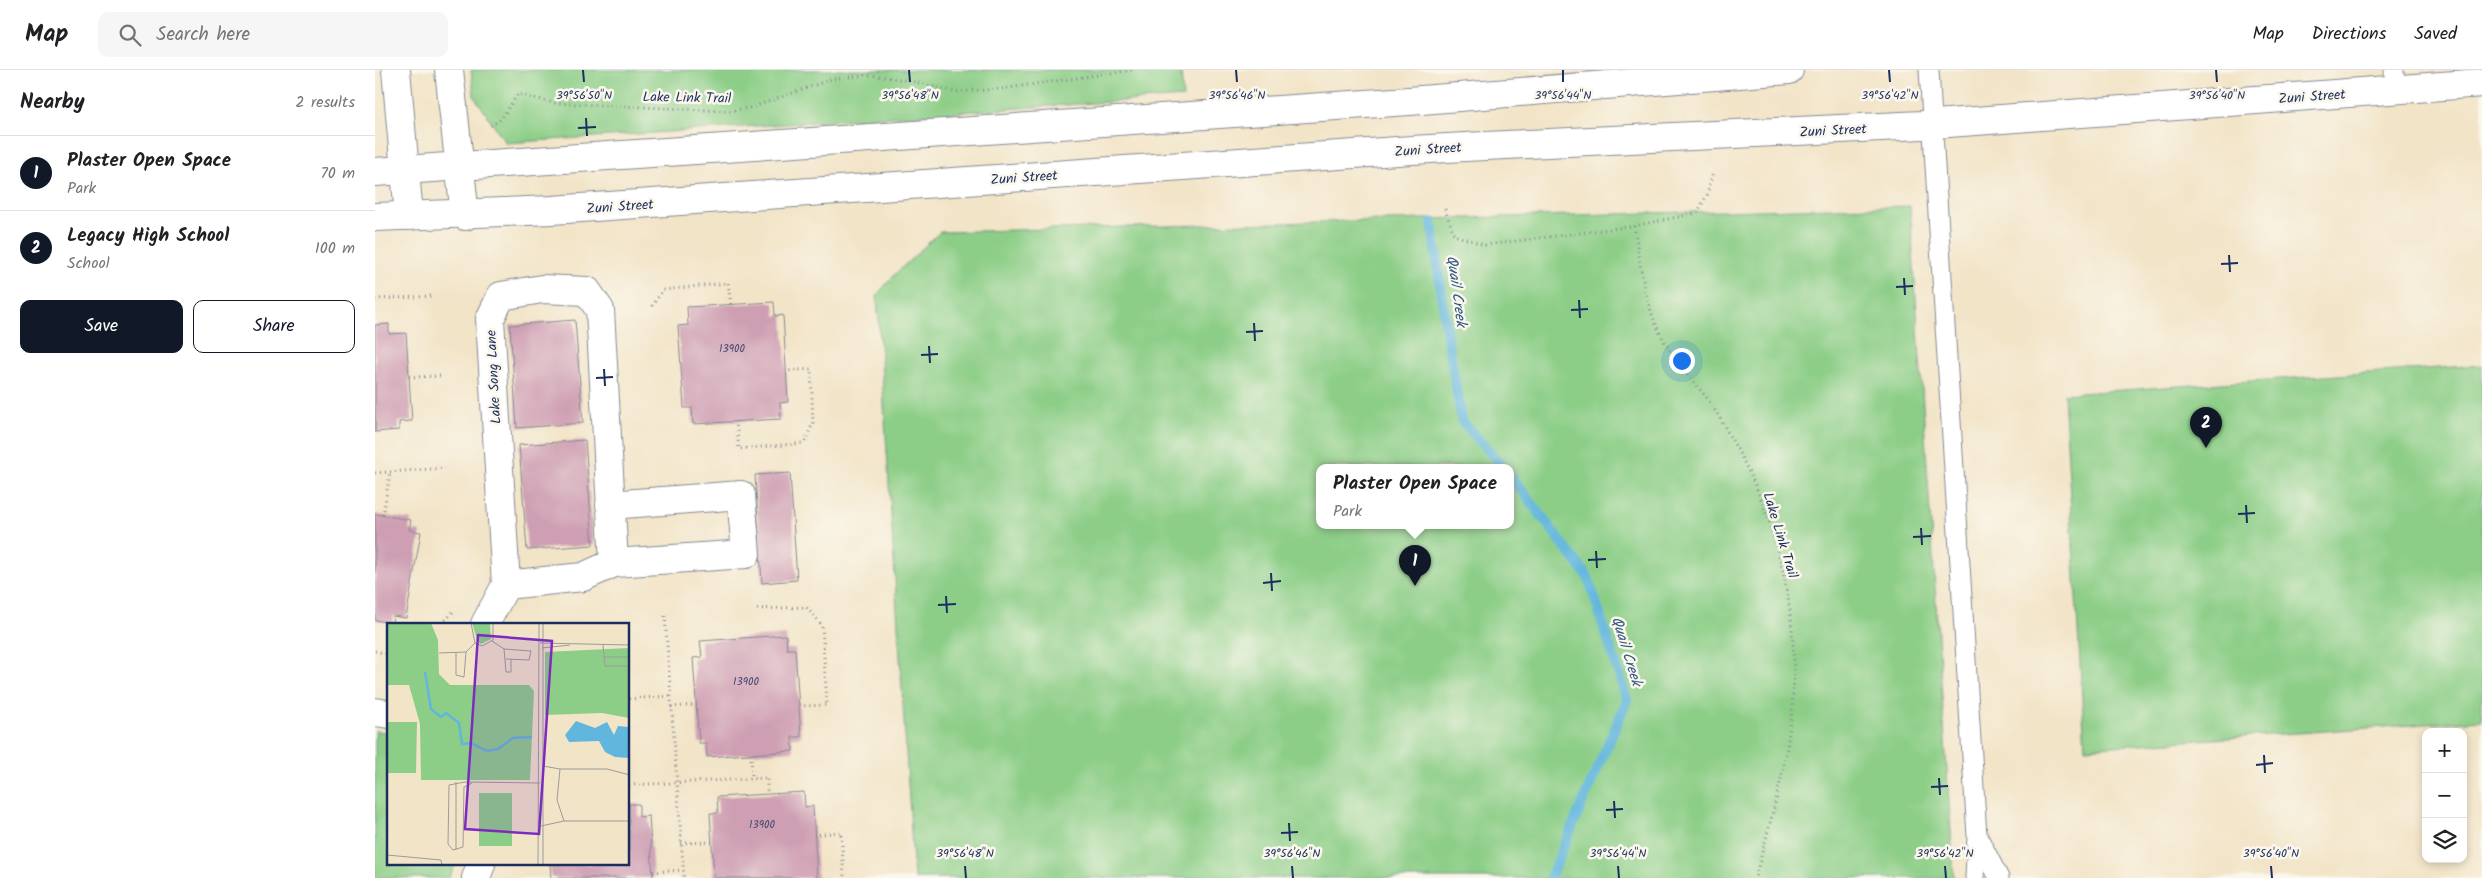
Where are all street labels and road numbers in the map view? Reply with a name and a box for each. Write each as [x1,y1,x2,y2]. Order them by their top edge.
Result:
street label: Zuni Street [2278,84,2347,110]
street label: Lake Link Trail [642,86,732,110]
street label: Zuni Street [1799,118,1868,144]
street label: Zuni Street [1394,137,1463,163]
street label: Zuni Street [990,165,1059,191]
street label: Zuni Street [586,194,655,220]
street label: Lake Song Lane [481,329,507,425]
street label: Lake Link Trail [1757,490,1804,581]

